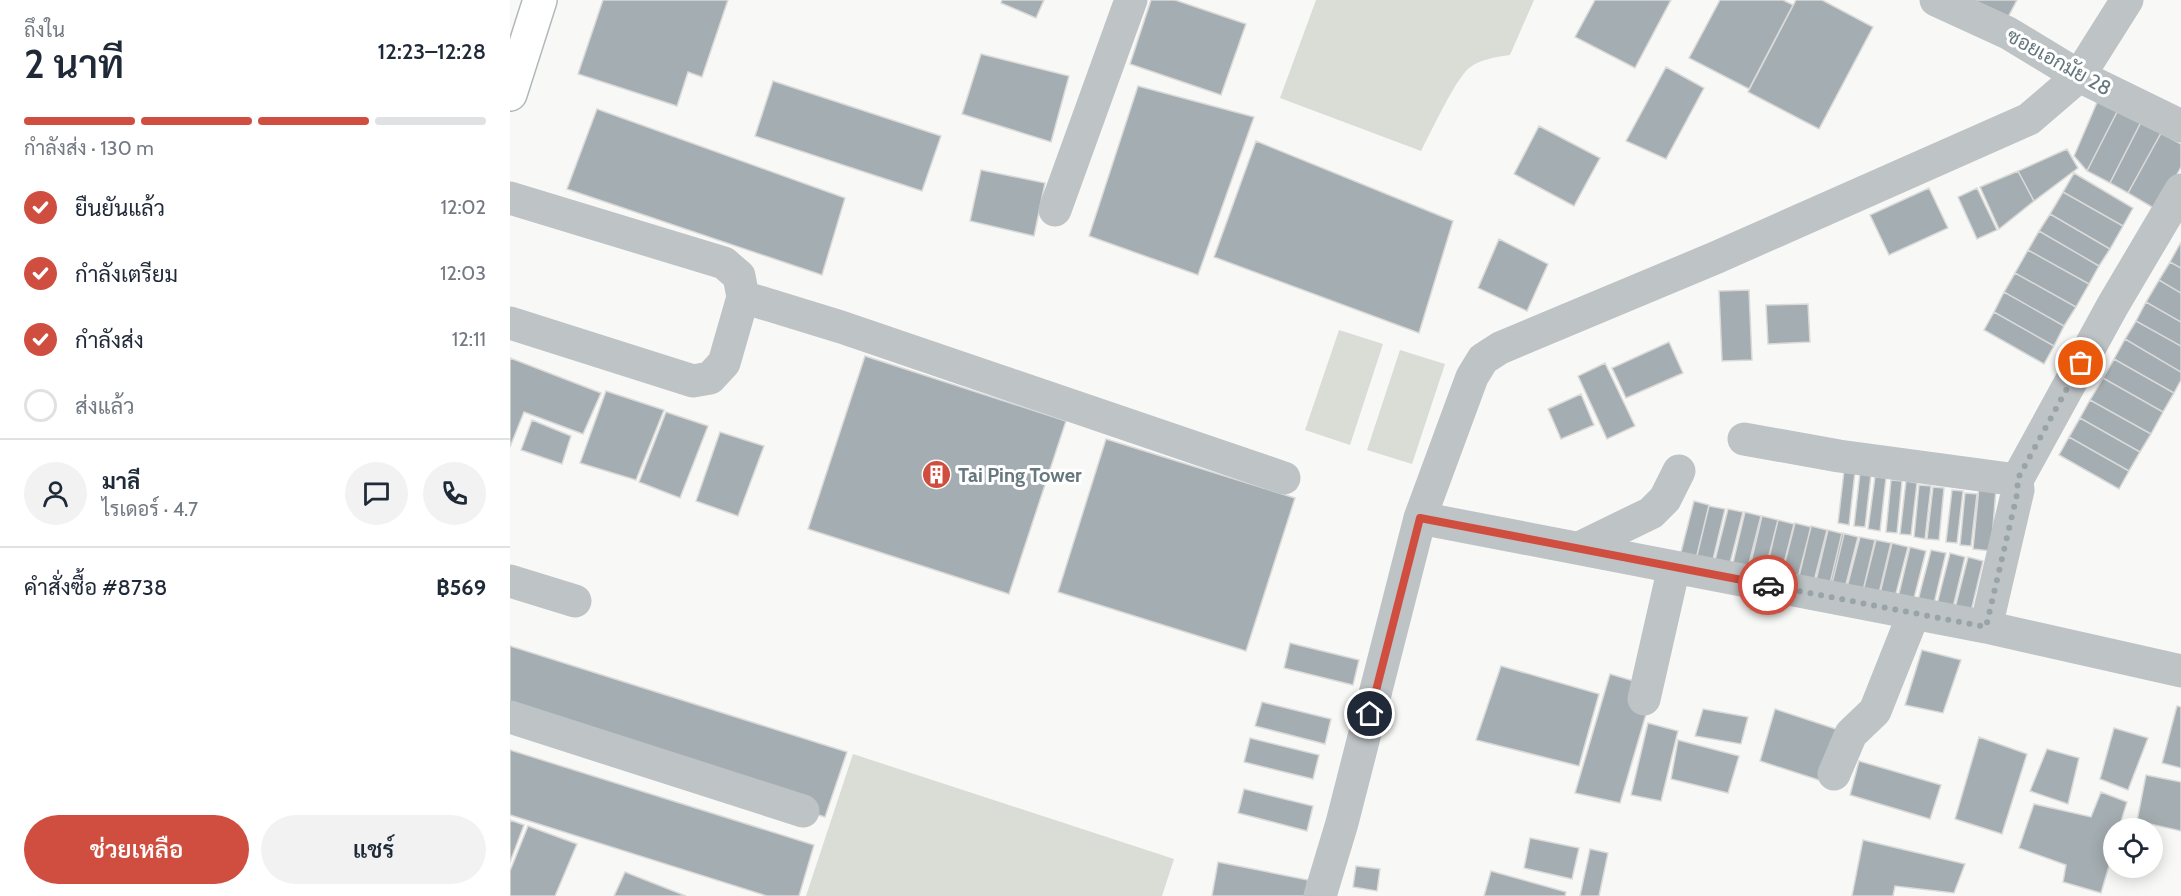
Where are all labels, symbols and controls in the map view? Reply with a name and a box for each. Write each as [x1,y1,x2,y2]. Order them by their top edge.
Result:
text: ถึงใน [24,18,65,42]
street label: ซอยเอกมัย 28 [2003,23,2115,101]
text: 12:23–12:28 [378,38,486,65]
text: 2 นาที [24,40,124,88]
text: กำลังส่ง · 130 m [24,136,154,160]
icon: check [24,191,57,224]
text: ยืนยันแล้ว [75,195,165,222]
text: 12:02 [440,195,486,219]
icon: check [24,257,57,290]
text: กำลังเตรียม [75,261,178,288]
text: 12:03 [440,261,486,285]
icon: check [24,323,57,356]
text: กำลังส่ง [75,327,144,354]
text: 12:11 [452,327,486,351]
pin [2055,337,2106,388]
icon: bag [2064,346,2097,379]
text: ส่งแล้ว [75,393,135,420]
building icon: Tai Ping Tower [921,459,953,491]
button: person [24,462,87,525]
button: chat [345,462,408,525]
button: phone [423,462,486,525]
place label: Tai Ping Tower [958,463,1082,487]
text: มาลี [102,468,140,495]
text: ไรเดอร์ · 4.7 [102,497,198,521]
courier [1738,555,1798,615]
icon: car [1752,569,1785,602]
text: คำสั่งซื้อ #8738 [24,574,167,601]
text: ฿569 [436,574,486,601]
pin [1344,688,1395,739]
icon: home [1353,697,1386,730]
button: ช่วยเหลือ [24,815,249,884]
button: แชร์ [261,815,486,884]
map controls [2103,818,2163,878]
button: locate [2103,818,2163,878]

